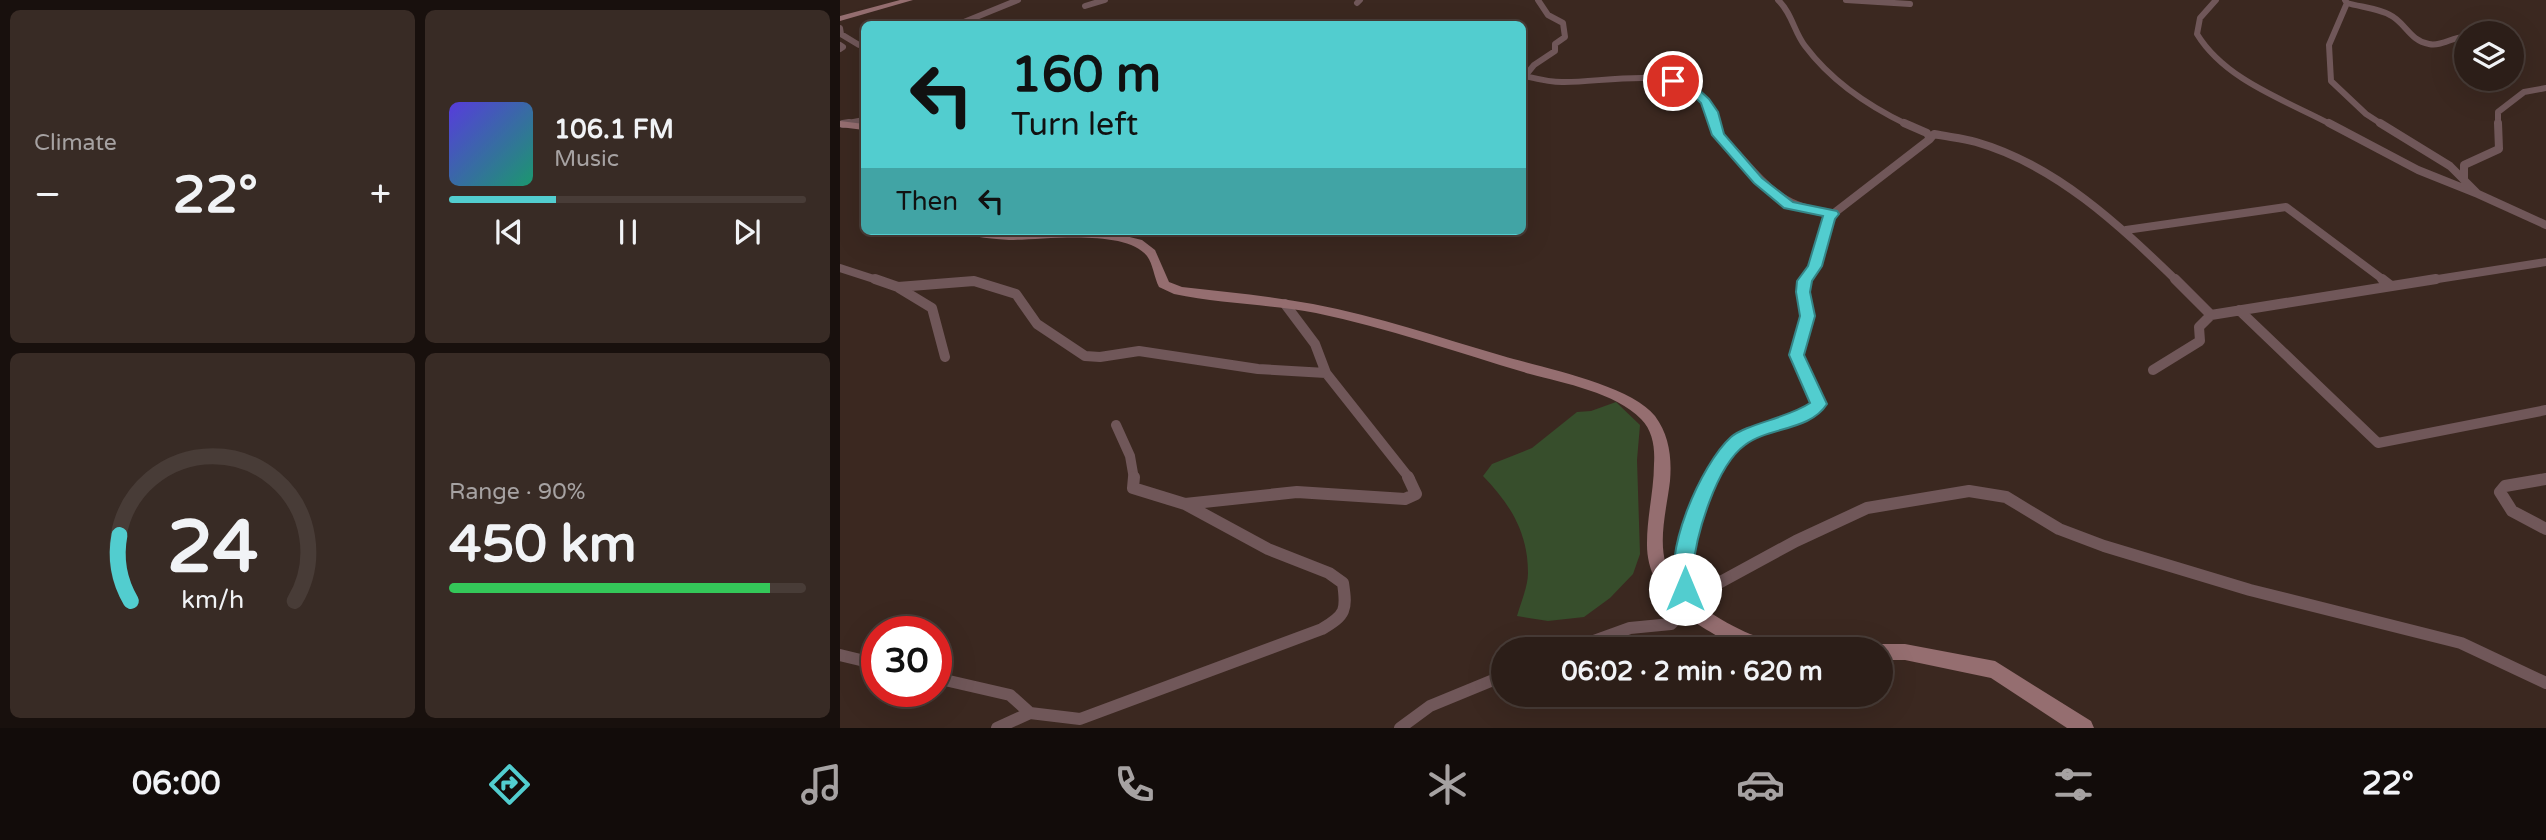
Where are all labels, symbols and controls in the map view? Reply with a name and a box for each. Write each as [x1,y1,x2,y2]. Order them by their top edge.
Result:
map controls [2454,21,2524,91]
button: layers [2454,21,2524,91]
text: 160 m [1011,46,1161,105]
icon: left [896,49,987,140]
pin [1643,51,1703,111]
icon: arrive [1654,62,1692,100]
text: Turn left [1011,106,1138,144]
text: 106.1 FM [554,114,674,145]
text: Climate [34,129,117,157]
text: Music [554,145,619,173]
text: 22° [173,164,258,227]
text: − [34,172,61,218]
text: + [370,172,391,218]
icon: left [972,182,1010,220]
text: Then [896,186,958,217]
icon: previous [490,213,528,251]
icon: pause [609,213,647,251]
icon: next [728,213,766,251]
text: Range · 90% [449,478,585,506]
text: 24 [167,505,258,593]
text: 450 km [449,513,637,576]
position arrow [1648,552,1722,626]
text: km/h [181,585,244,615]
speed limit sign: 30 [861,616,952,707]
text: 06:02 · 2 min · 620 m [1561,656,1823,687]
icon: directions [485,760,534,809]
icon: music [797,760,846,809]
icon: phone [1110,760,1159,809]
icon: climate [1423,760,1472,809]
icon: car [1736,760,1785,809]
icon: filters [2049,760,2098,809]
text: 06:00 [132,765,221,803]
text: 22° [2362,765,2414,803]

